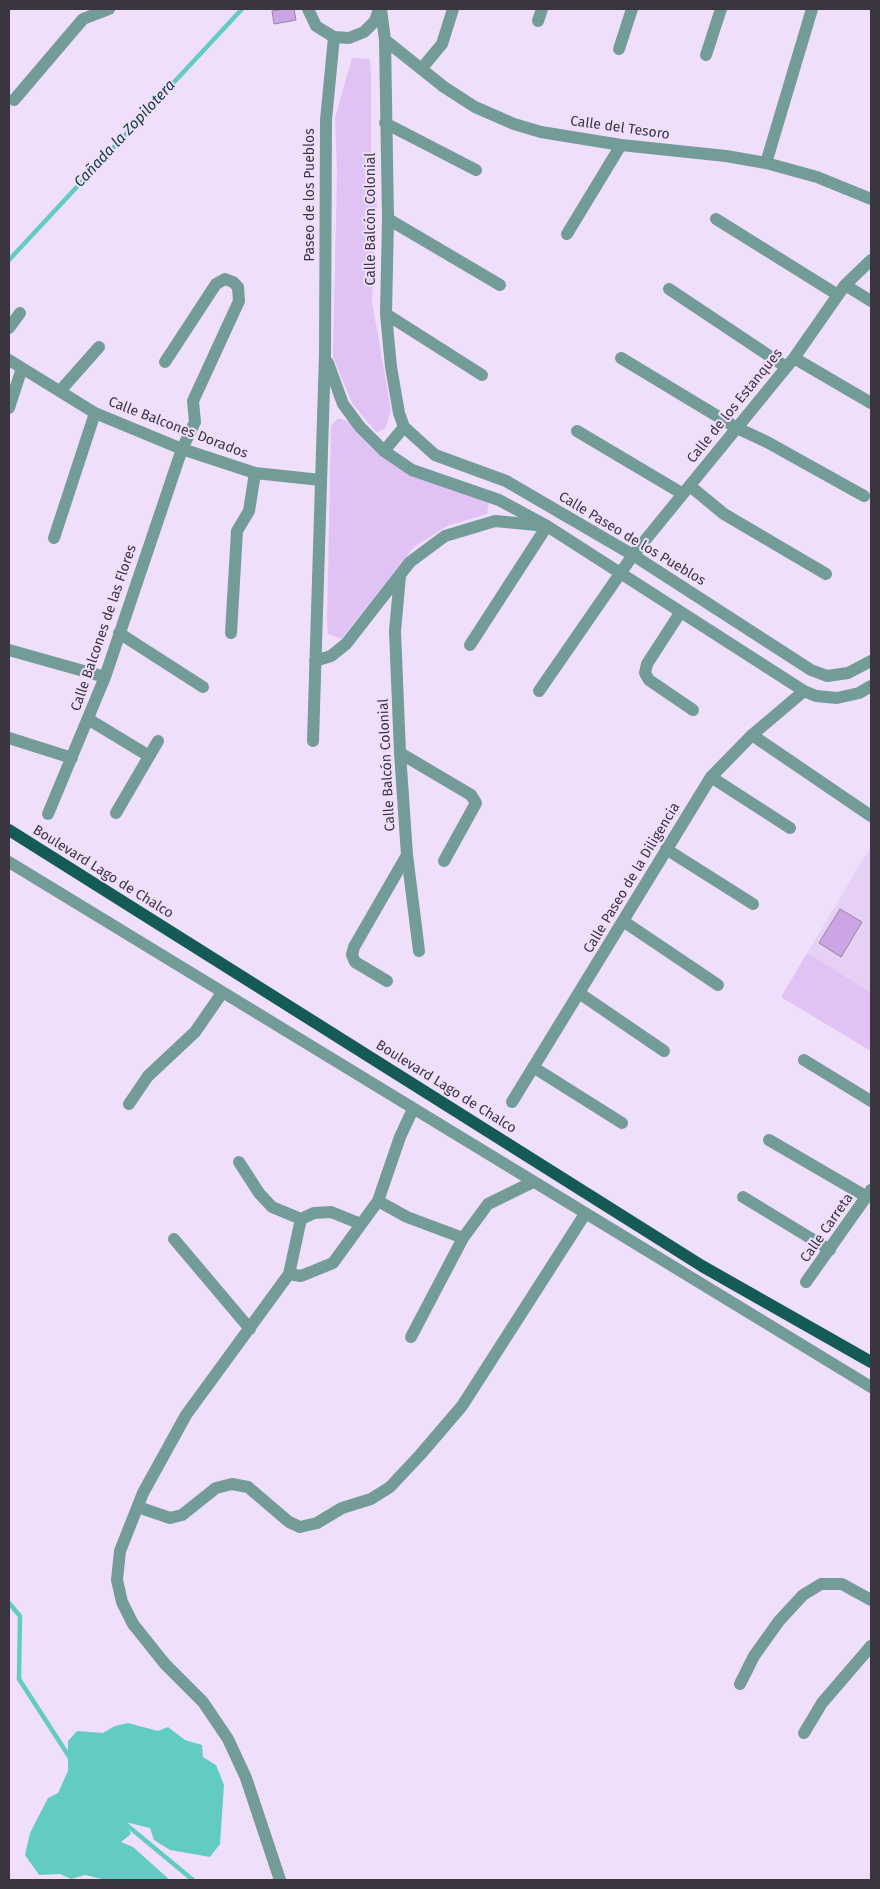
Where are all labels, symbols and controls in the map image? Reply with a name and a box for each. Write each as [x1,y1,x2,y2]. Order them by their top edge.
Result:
water label: Cañada la Zopilotera [71,77,179,191]
street label: Calle del Tesoro [569,113,671,143]
street label: Paseo de los Pueblos [302,128,318,262]
street label: Calle Balcón Colonial [363,153,379,285]
street label: Calle de los Estanques [684,345,786,467]
street label: Calle Balcones Dorados [106,394,250,462]
street label: Calle Paseo de los Pueblos [556,488,708,590]
street label: Calle Balcones de las Flores [68,543,140,713]
street label: Calle Balcón Colonial [375,698,399,832]
street label: Calle Paseo de la Diligencia [580,800,684,956]
street label: Boulevard Lago de Chalco [30,822,176,922]
street label: Boulevard Lago de Chalco [373,1037,519,1137]
street label: Calle Carreta [797,1190,857,1266]

